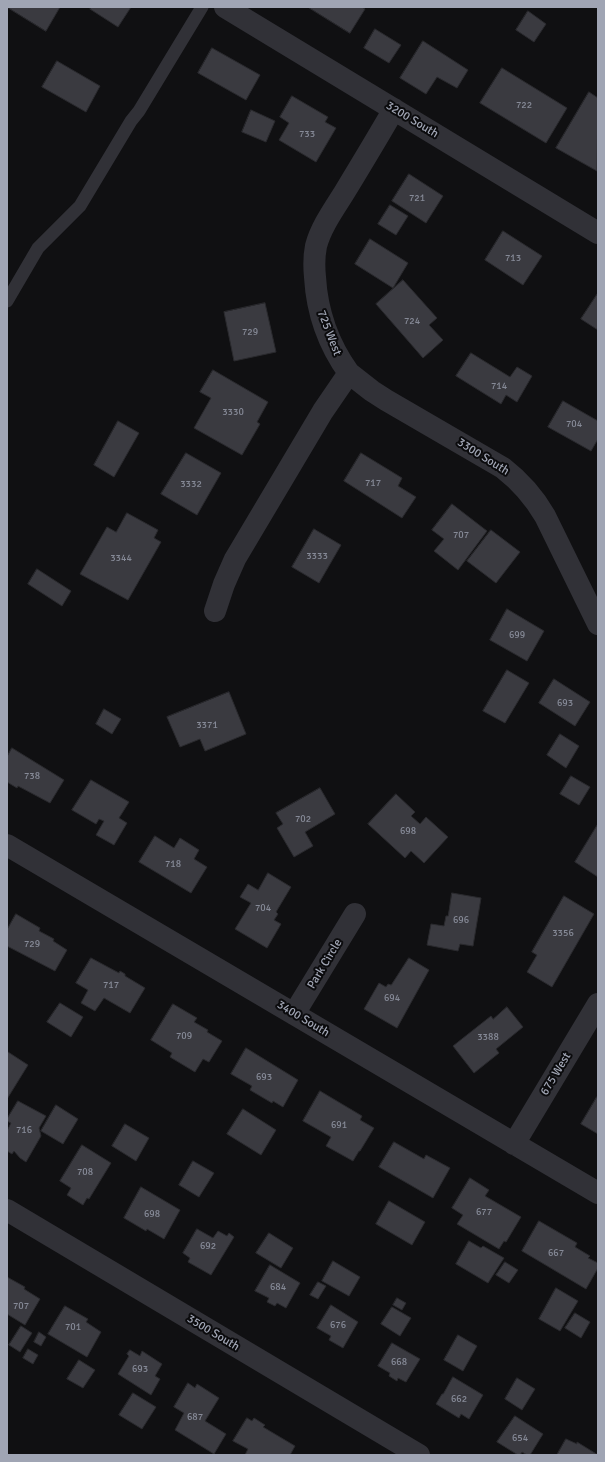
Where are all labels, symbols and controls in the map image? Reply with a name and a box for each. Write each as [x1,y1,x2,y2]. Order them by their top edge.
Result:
street label: 3200 South [383,99,441,141]
house number: 722 [516,99,532,111]
house number: 733 [299,128,315,140]
house number: 721 [409,192,425,204]
house number: 713 [505,252,521,264]
street label: 725 West [314,308,344,358]
house number: 724 [404,315,420,327]
house number: 729 [242,326,258,338]
house number: 714 [491,380,507,392]
house number: 3330 [222,406,244,418]
house number: 704 [566,418,582,430]
street label: 3300 South [454,435,512,479]
house number: 717 [365,477,381,489]
house number: 3332 [180,478,202,490]
house number: 707 [453,529,469,541]
house number: 3333 [306,550,328,562]
house number: 3344 [110,552,132,564]
house number: 699 [509,629,525,641]
house number: 693 [557,697,573,709]
house number: 3371 [196,719,218,731]
house number: 738 [24,770,40,782]
house number: 702 [295,813,311,825]
house number: 698 [400,825,416,837]
house number: 718 [165,858,181,870]
house number: 704 [255,902,271,914]
house number: 696 [453,914,469,926]
house number: 3356 [552,927,574,939]
street label: Park Circle [305,937,345,991]
house number: 729 [24,938,40,950]
house number: 717 [103,979,119,991]
house number: 694 [384,992,400,1004]
street label: 3400 South [274,998,332,1040]
house number: 709 [176,1030,192,1042]
house number: 3388 [477,1031,499,1043]
street label: 675 West [538,1050,574,1098]
house number: 693 [256,1071,272,1083]
house number: 691 [331,1119,347,1131]
house number: 716 [16,1124,32,1136]
house number: 708 [77,1166,93,1178]
house number: 677 [476,1206,492,1218]
house number: 698 [144,1208,160,1220]
house number: 692 [200,1240,216,1252]
house number: 667 [548,1247,564,1259]
house number: 684 [270,1281,286,1293]
house number: 707 [13,1300,29,1312]
street label: 3500 South [184,1312,242,1354]
house number: 676 [330,1319,346,1331]
house number: 701 [65,1321,81,1333]
house number: 668 [391,1356,407,1368]
house number: 693 [132,1363,148,1375]
house number: 662 [451,1393,467,1405]
house number: 687 [187,1411,203,1423]
house number: 654 [512,1432,528,1444]

